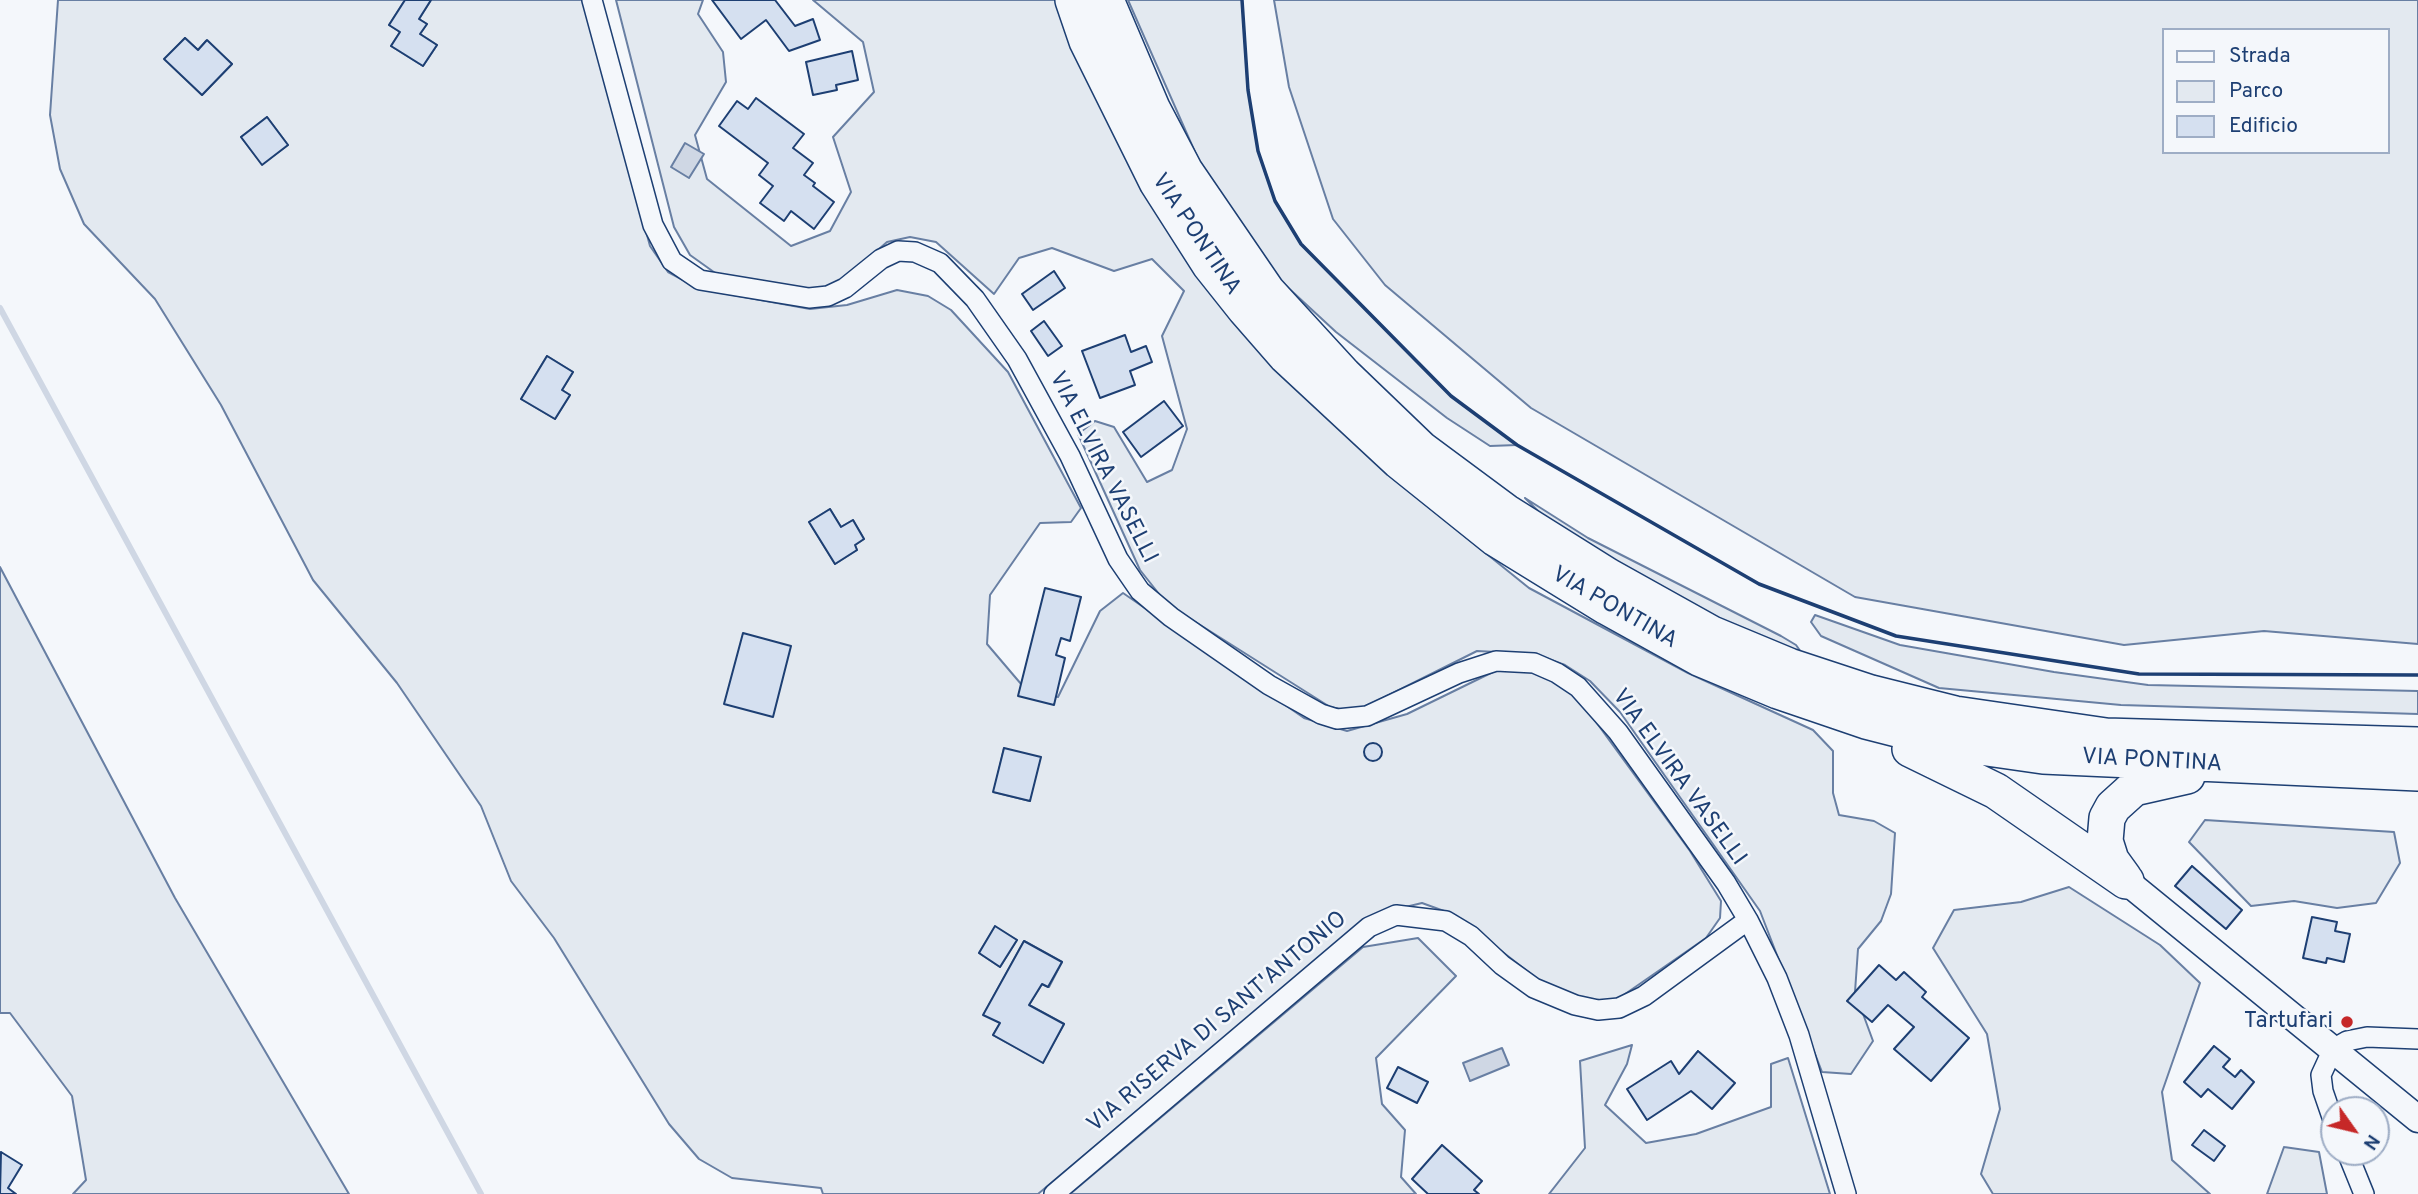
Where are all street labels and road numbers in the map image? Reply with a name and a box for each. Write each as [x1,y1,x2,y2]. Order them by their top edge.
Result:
street label: VIA PONTINA [1144,169,1246,301]
street label: VIA ELVIRA VASELLI [1042,368,1162,568]
street label: VIA PONTINA [1546,562,1682,656]
street label: VIA ELVIRA VASELLI [1605,684,1751,872]
street label: VIA PONTINA [2081,745,2223,779]
street label: VIA RISERVA DI SANT'ANTONIO [1083,906,1353,1140]

